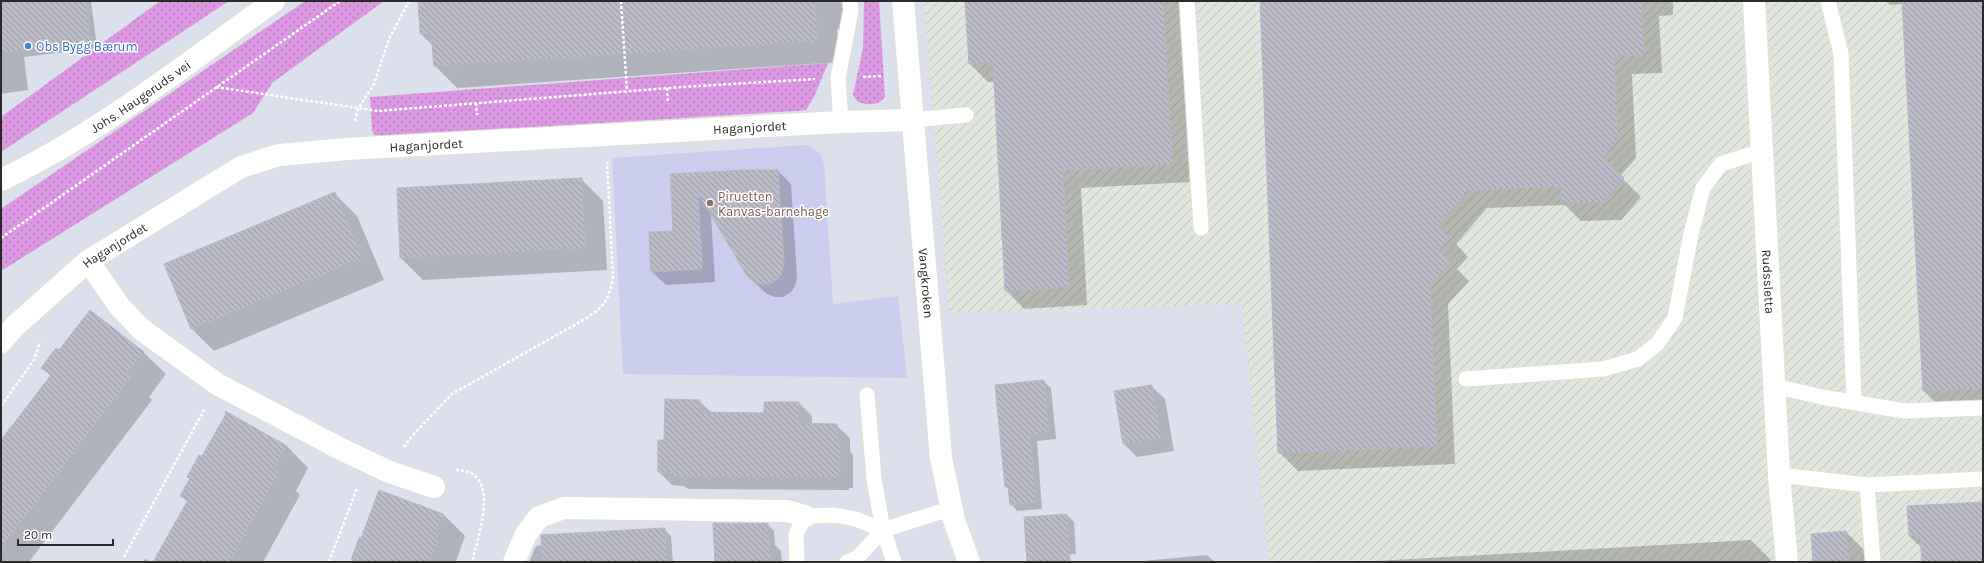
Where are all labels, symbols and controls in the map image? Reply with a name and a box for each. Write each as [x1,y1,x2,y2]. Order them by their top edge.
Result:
place label: Obs Bygg Bærum [36,39,138,54]
marker: Obs Bygg Bærum [23,41,33,51]
street label: Johs. Haugeruds vei [88,57,193,136]
street label: Haganjordet [713,117,787,136]
street label: Haganjordet [389,135,463,154]
place label: Piruetten Kanvas-barnehage [718,189,829,219]
marker: Piruetten Kanvas-barnehage [705,198,715,208]
street label: Haganjordet [79,219,150,270]
street label: Vangkroken [916,247,937,319]
street label: Rudssletta [1760,249,1778,314]
scale bar [18,521,113,547]
text: 20 m [24,528,52,542]

